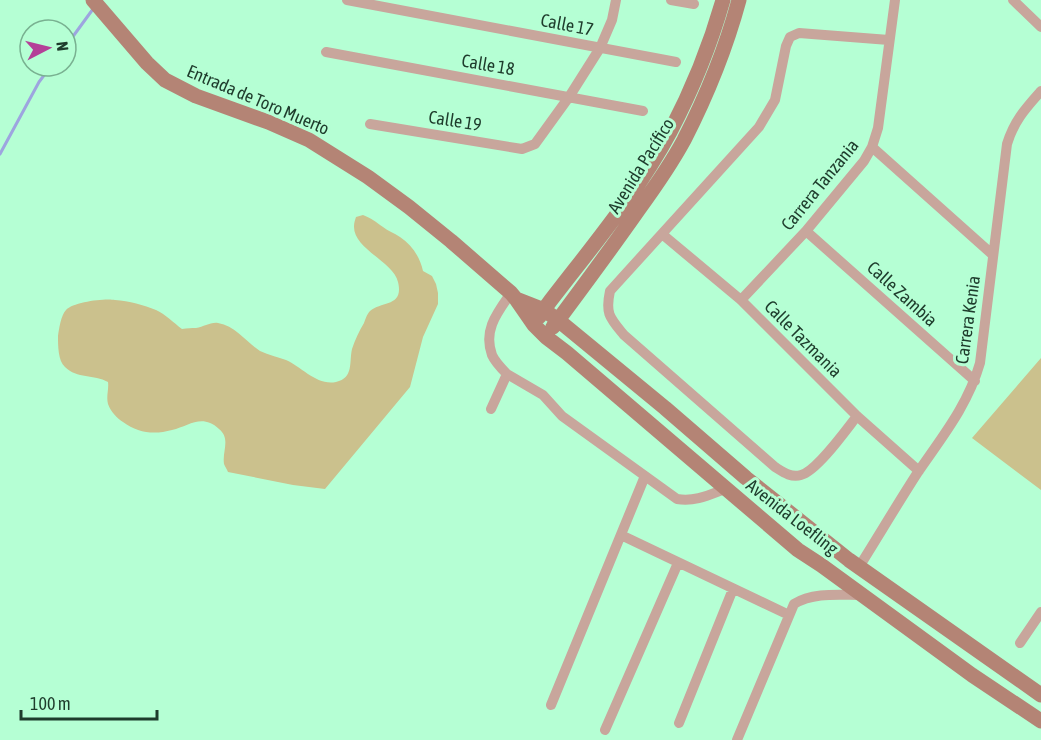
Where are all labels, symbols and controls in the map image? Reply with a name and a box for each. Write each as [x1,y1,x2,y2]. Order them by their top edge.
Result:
street label: Calle 17 [539,9,595,40]
north arrow [18,18,78,78]
text: N [53,40,72,52]
street label: Calle 18 [460,50,516,79]
street label: Entrada de Toro Muerto [184,60,332,139]
street label: Calle 19 [427,106,483,135]
street label: Avenida Pacífico [603,114,678,217]
street label: Carrera Tanzania [777,135,863,234]
street label: Calle Zambia [863,257,942,331]
street label: Carrera Kenia [951,274,984,365]
street label: Calle Tazmania [760,296,846,382]
street label: Avenida Loefling [742,474,842,559]
scale bar [21,683,158,721]
text: 100 m [30,693,71,714]

